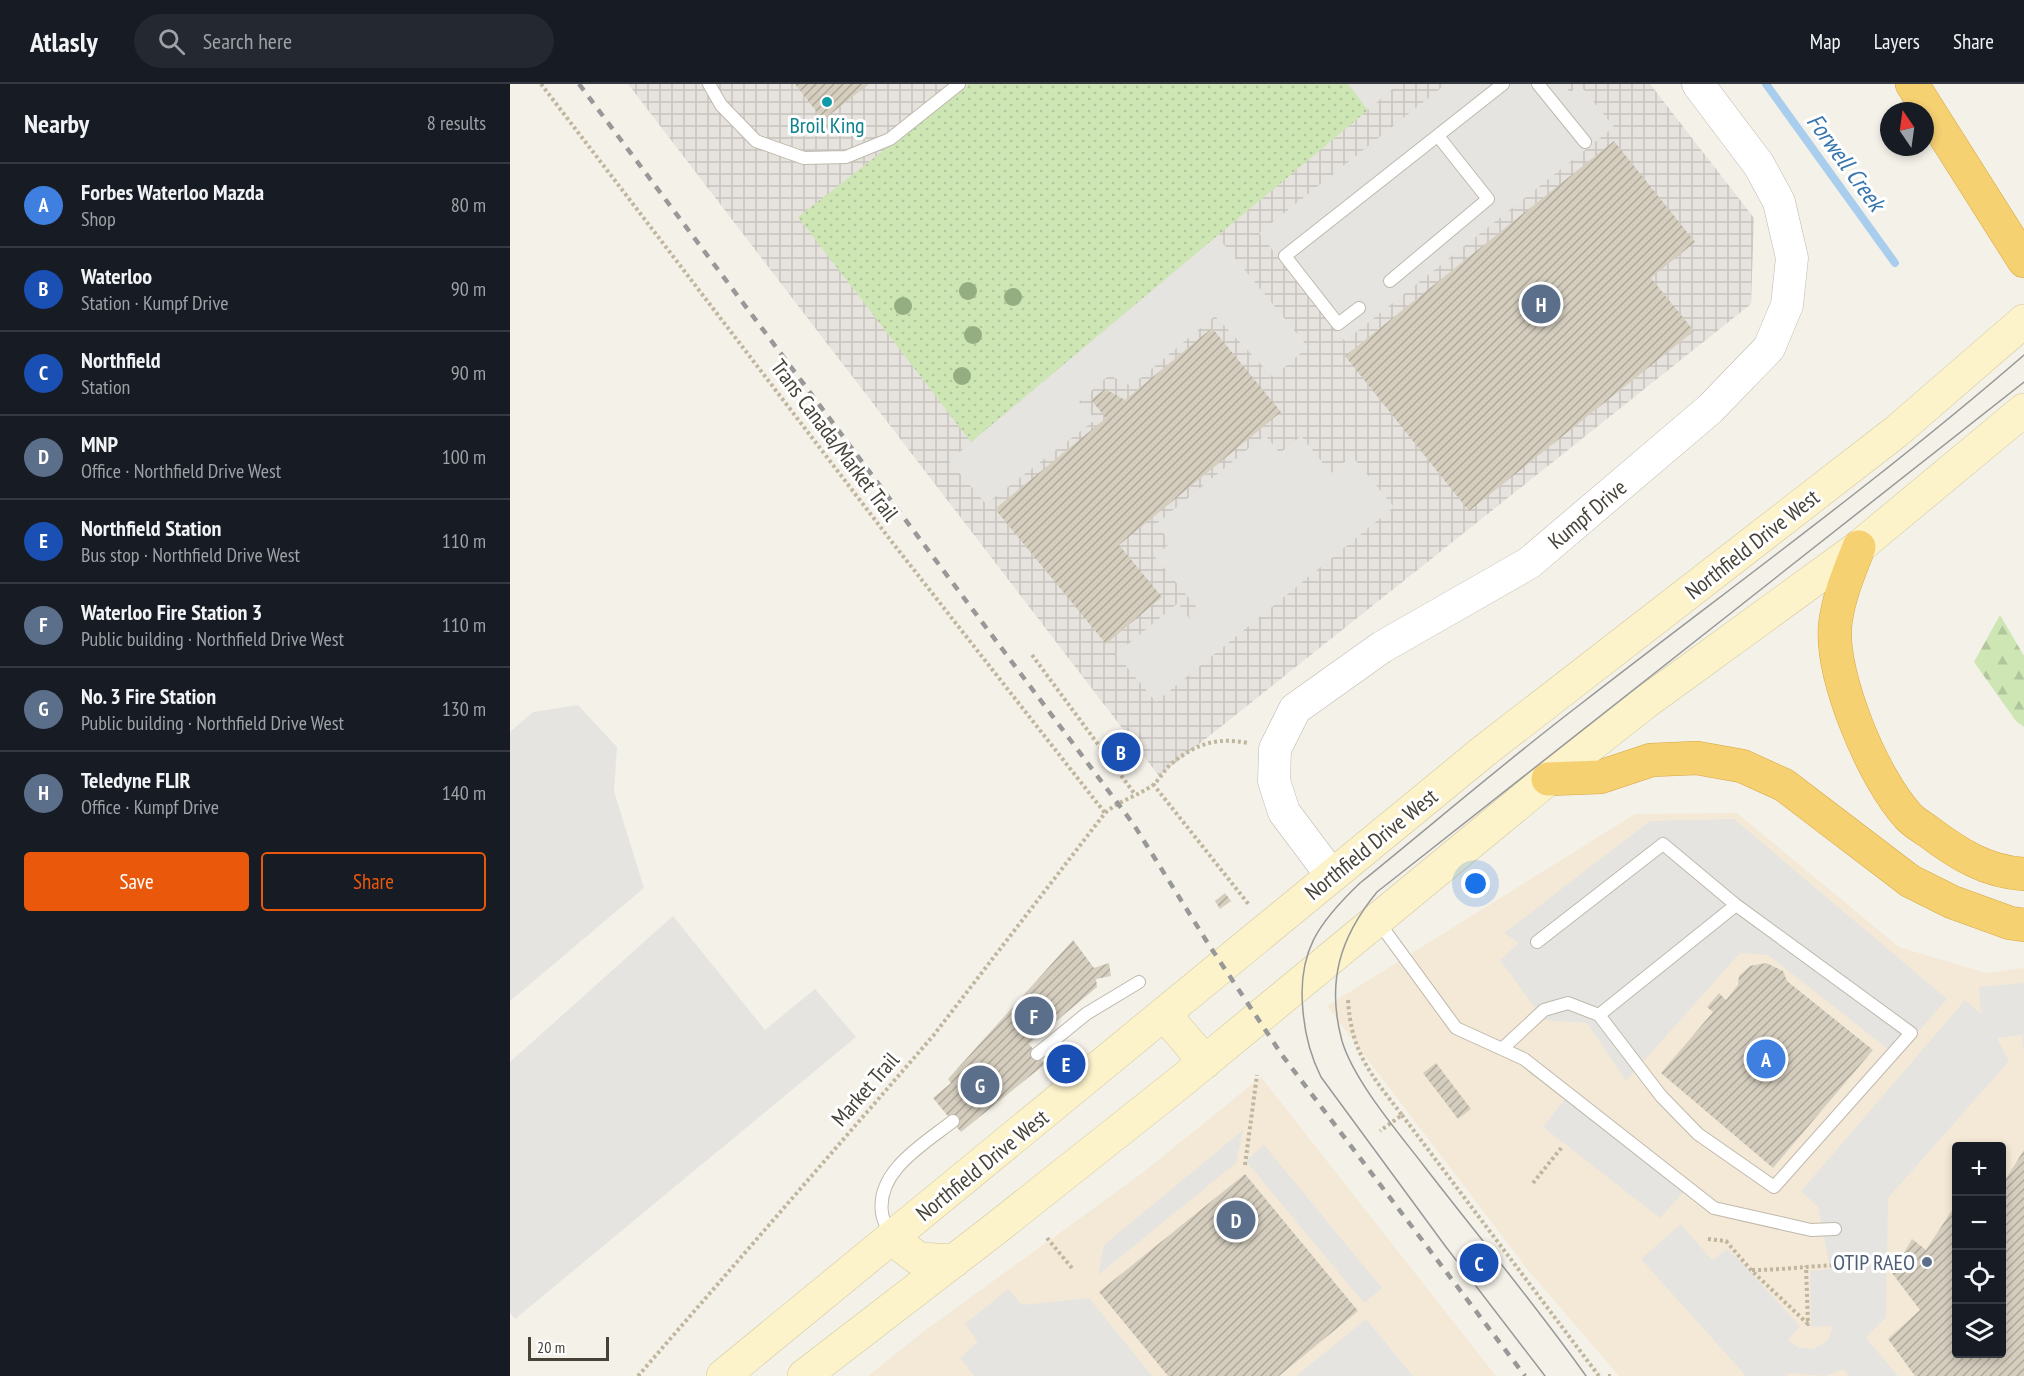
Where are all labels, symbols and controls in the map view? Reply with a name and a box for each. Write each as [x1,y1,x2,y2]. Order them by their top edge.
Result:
search box [134,14,554,68]
text: Atlasly [30,23,98,60]
icon: search [155,25,188,58]
text: Search here [203,27,292,55]
text: Map [1810,28,1841,55]
text: Layers [1874,28,1920,55]
text: Share [1953,28,1994,55]
marker: Broil King [820,95,834,109]
north arrow [1880,102,1934,156]
text: Nearby [24,107,89,140]
water label: Forwell Creek [1800,107,1893,219]
text: 8 results [427,110,486,136]
place label: Broil King [789,111,865,139]
text: Forbes Waterloo Mazda [81,178,264,206]
text: A [38,192,49,218]
text: 80 m [451,192,486,218]
text: Shop [81,206,116,232]
text: Waterloo [81,262,152,290]
text: B [39,276,48,302]
text: 90 m [451,276,486,302]
pin: H [1522,282,1560,326]
text: Station · Kumpf Drive [81,290,228,316]
text: Northfield [81,346,161,374]
street label: Trans Canada/Market Trail [765,354,906,527]
text: C [39,360,48,386]
text: 90 m [451,360,486,386]
text: Station [81,374,130,400]
text: MNP [81,430,118,458]
text: D [38,444,49,470]
text: 100 m [442,444,486,470]
text: Office · Northfield Drive West [81,458,281,484]
street label: Kumpf Drive [1542,473,1632,555]
street label: Northfield Drive West [1679,483,1825,605]
text: Northfield Station [81,514,221,542]
text: E [39,528,48,554]
text: 110 m [442,528,486,554]
text: Bus stop · Northfield Drive West [81,542,300,568]
text: Waterloo Fire Station 3 [81,598,262,626]
text: F [39,612,48,638]
text: 110 m [442,612,486,638]
text: Public building · Northfield Drive West [81,626,344,652]
text: No. 3 Fire Station [81,682,216,710]
text: G [38,696,49,722]
text: 130 m [442,696,486,722]
text: Public building · Northfield Drive West [81,710,344,736]
pin: B [1102,730,1140,774]
text: Teledyne FLIR [81,766,191,794]
text: H [38,780,49,806]
text: 140 m [442,780,486,806]
street label: Northfield Drive West [1299,782,1443,906]
text: Office · Kumpf Drive [81,794,219,820]
button: Save [24,852,249,911]
button: Share [261,852,486,911]
your location [1461,869,1490,898]
pin: F [1014,994,1054,1038]
pin: A [1746,1036,1786,1082]
pin: E [1046,1042,1086,1086]
street label: Market Trail [825,1046,905,1132]
pin: G [960,1062,1000,1108]
street label: Northfield Drive West [910,1103,1054,1227]
map controls [1952,1142,2006,1358]
button: + [1952,1142,2006,1196]
button: − [1952,1196,2006,1250]
pin: D [1216,1198,1256,1242]
pin: C [1460,1240,1498,1286]
place label: OTIP RAEO [1833,1248,1915,1276]
button: locate [1952,1250,2006,1304]
marker: OTIP RAEO [1920,1255,1934,1269]
button: layers [1952,1304,2006,1358]
scale bar [528,1334,609,1362]
text: 20 m [537,1337,565,1357]

